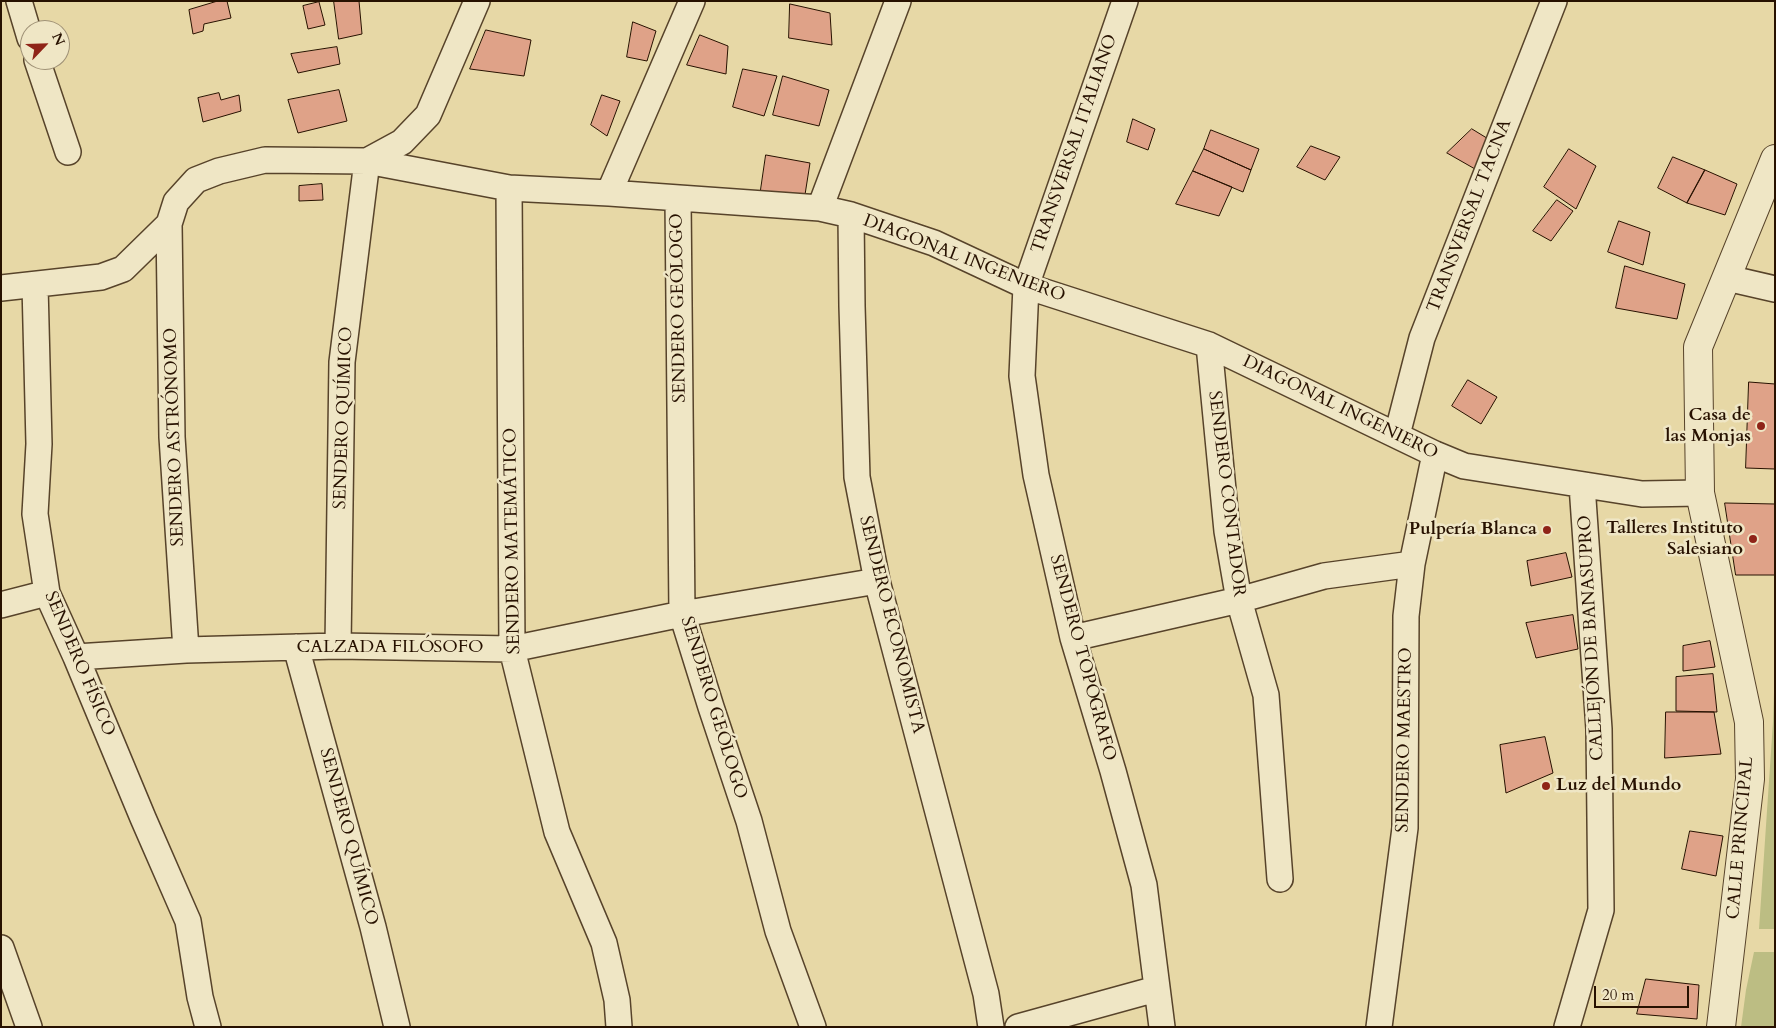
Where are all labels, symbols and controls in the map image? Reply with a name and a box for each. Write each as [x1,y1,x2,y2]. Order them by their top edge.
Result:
north arrow [20,20,70,70]
text: N [47,30,69,49]
street label: TRANSVERSAL ITALIANO [1027,32,1123,256]
street label: TRANSVERSAL TACNA [1423,116,1517,316]
street label: DIAGONAL INGENIERO [860,210,1068,308]
street label: SENDERO GEÓLOGO [667,213,691,403]
street label: SENDERO QUÍMICO [330,326,358,510]
street label: SENDERO ASTRÓNOMO [160,327,190,547]
street label: DIAGONAL INGENIERO [1239,351,1441,465]
street label: SENDERO CONTADOR [1203,390,1249,598]
place label: Casa de las Monjas [1665,405,1751,448]
marker: Casa de las Monjas [1755,420,1767,432]
street label: SENDERO MATEMÁTICO [500,428,526,654]
street label: SENDERO ECONOMISTA [853,514,929,736]
street label: CALLEJÓN DE BANASUPRO [1575,515,1609,761]
place label: Talleres Instituto Salesiano [1606,518,1743,560]
place label: Pulpería Blanca [1409,519,1537,541]
marker: Pulpería Blanca [1541,524,1553,536]
marker: Talleres Instituto Salesiano [1747,533,1759,545]
street label: SENDERO TOPÓGRAFO [1044,552,1120,764]
street label: SENDERO FÍSICO [39,588,119,740]
street label: SENDERO GEÓLOGO [675,614,751,802]
street label: CALZADA FILÓSOFO [296,637,484,659]
street label: SENDERO MAESTRO [1393,647,1417,833]
street label: SENDERO QUÍMICO [314,746,382,928]
street label: CALLE PRINCIPAL [1723,756,1759,920]
place label: Luz del Mundo [1556,775,1681,797]
marker: Luz del Mundo [1540,780,1552,792]
scale bar [1596,976,1691,1008]
text: 20 m [1602,985,1634,1005]

